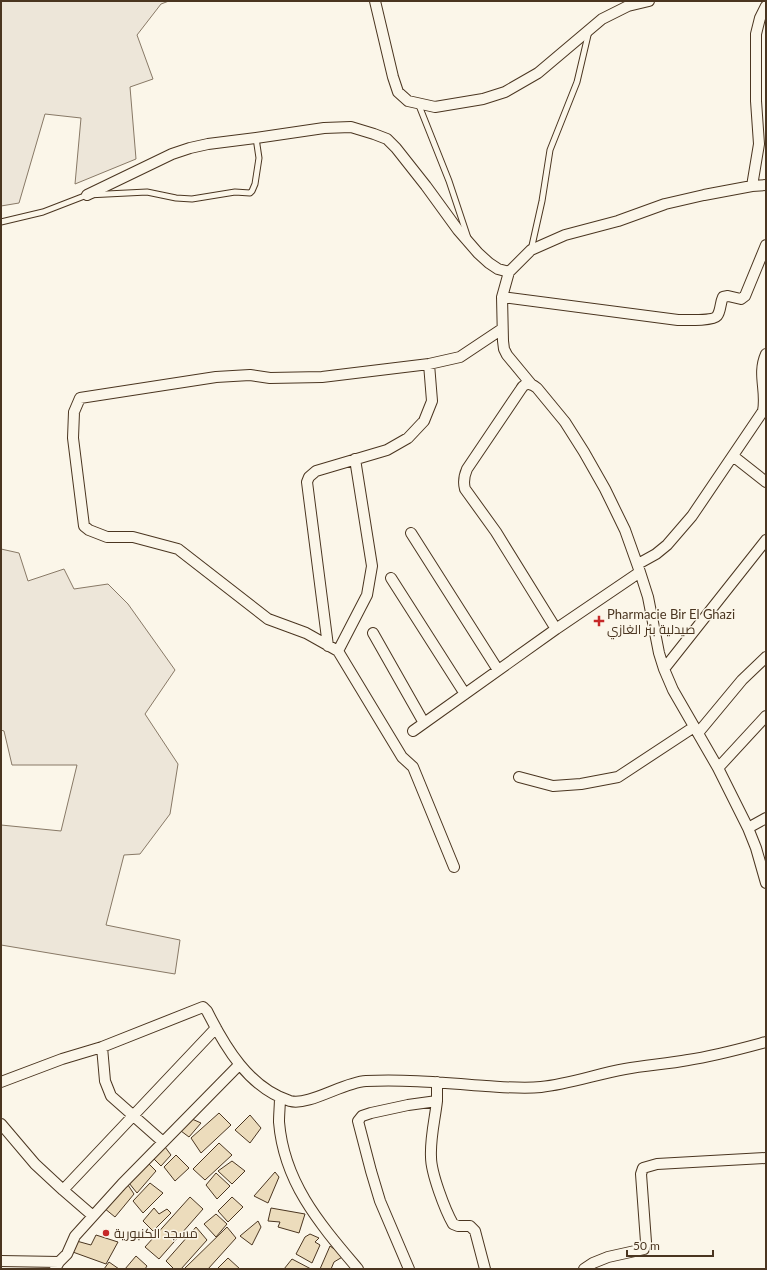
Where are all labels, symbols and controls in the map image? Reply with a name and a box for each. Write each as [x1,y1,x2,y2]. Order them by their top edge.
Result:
place label: Pharmacie Bir El Ghazi صيدلية بئر الغازي [607,606,735,640]
marker: Pharmacie Bir El Ghazi صيدلية بئر الغازي [594,616,604,626]
place label: مسجد الكنبورية [114,1225,198,1241]
marker: مسجد الكنبورية [101,1228,111,1238]
scale bar [627,1232,713,1258]
text: 50 m [633,1238,660,1253]

